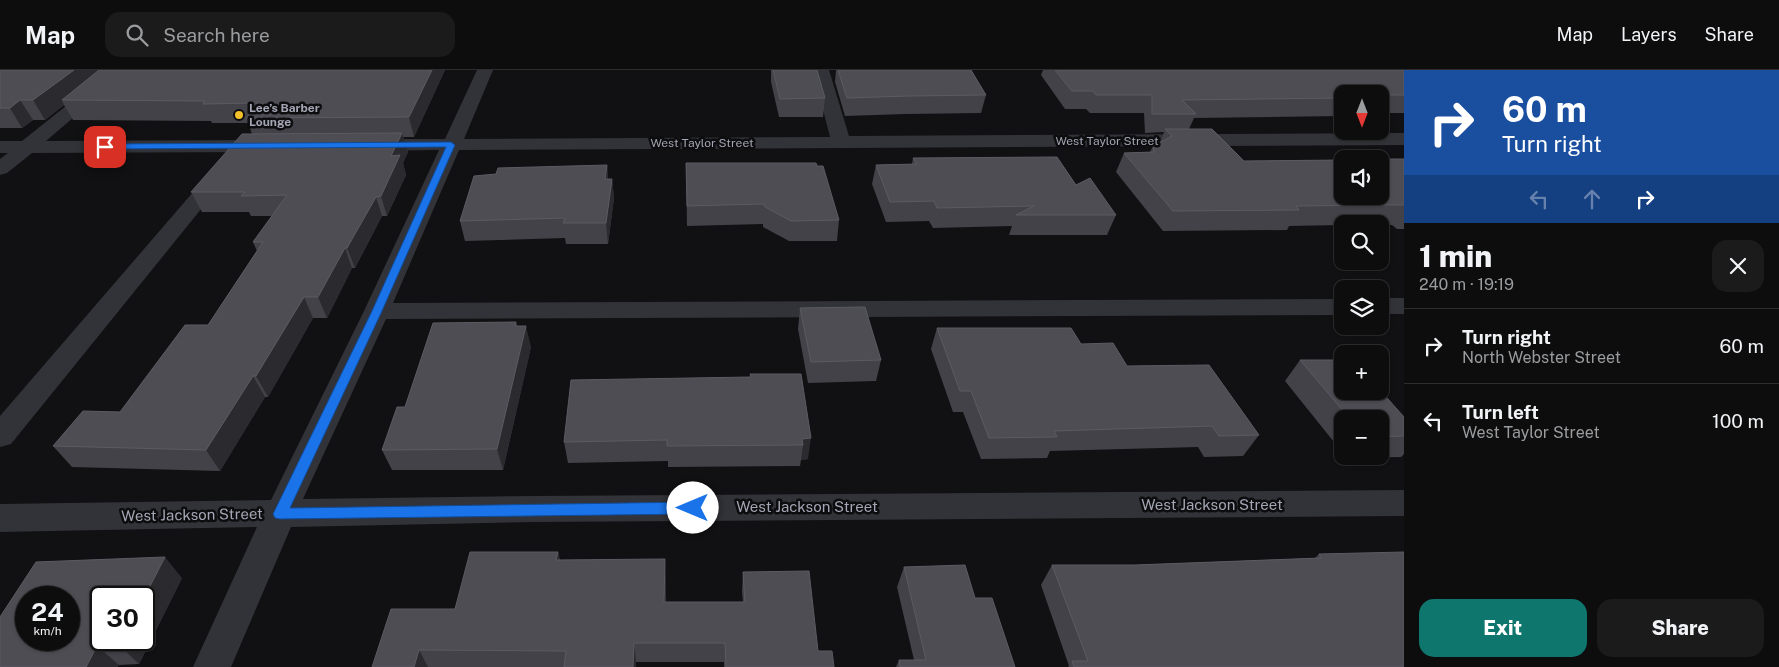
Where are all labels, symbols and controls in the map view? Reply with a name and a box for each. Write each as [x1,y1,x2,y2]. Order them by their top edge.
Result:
search box [105,12,455,57]
text: Map [25,21,75,49]
icon: search [123,21,151,49]
text: Search here [163,24,270,46]
text: Map [1557,24,1593,45]
text: Layers [1621,24,1677,45]
text: Share [1705,24,1754,45]
north arrow [1334,85,1389,140]
map controls [1334,85,1389,465]
text: 60 m [1502,89,1587,130]
icon: right [1419,90,1484,155]
place label: Lee’s Barber Lounge [249,101,320,129]
marker: Lee’s Barber Lounge [233,109,245,121]
pin [84,126,126,168]
text: Turn right [1502,131,1602,157]
icon: arrive [91,133,119,161]
street label: West Taylor Street [1055,134,1159,148]
street label: West Taylor Street [650,136,754,150]
button: sound [1334,150,1389,205]
icon: left [1525,185,1553,213]
icon: ahead [1578,185,1606,213]
icon: right [1631,185,1659,213]
button: search [1334,215,1389,270]
text: 1 min [1419,238,1492,274]
button: close [1712,240,1764,292]
text: 240 m · 19:19 [1419,275,1514,294]
button: layers [1334,280,1389,335]
text: Turn right [1462,326,1551,348]
icon: right [1419,332,1447,360]
text: 60 m [1720,335,1764,357]
button: + [1334,345,1389,400]
text: North Webster Street [1462,348,1621,367]
text: Turn left [1462,401,1539,423]
icon: left [1419,407,1447,435]
button: − [1334,410,1389,465]
text: 100 m [1712,410,1764,432]
text: West Taylor Street [1462,423,1600,442]
position arrow [666,481,718,533]
street label: West Jackson Street [1141,496,1283,513]
street label: West Jackson Street [736,498,878,515]
street label: West Jackson Street [121,505,263,524]
speed limit sign: 30 [90,586,155,651]
text: 24 [31,597,64,627]
button: Exit [1419,599,1587,657]
button: Share [1597,599,1764,657]
text: km/h [33,624,62,638]

